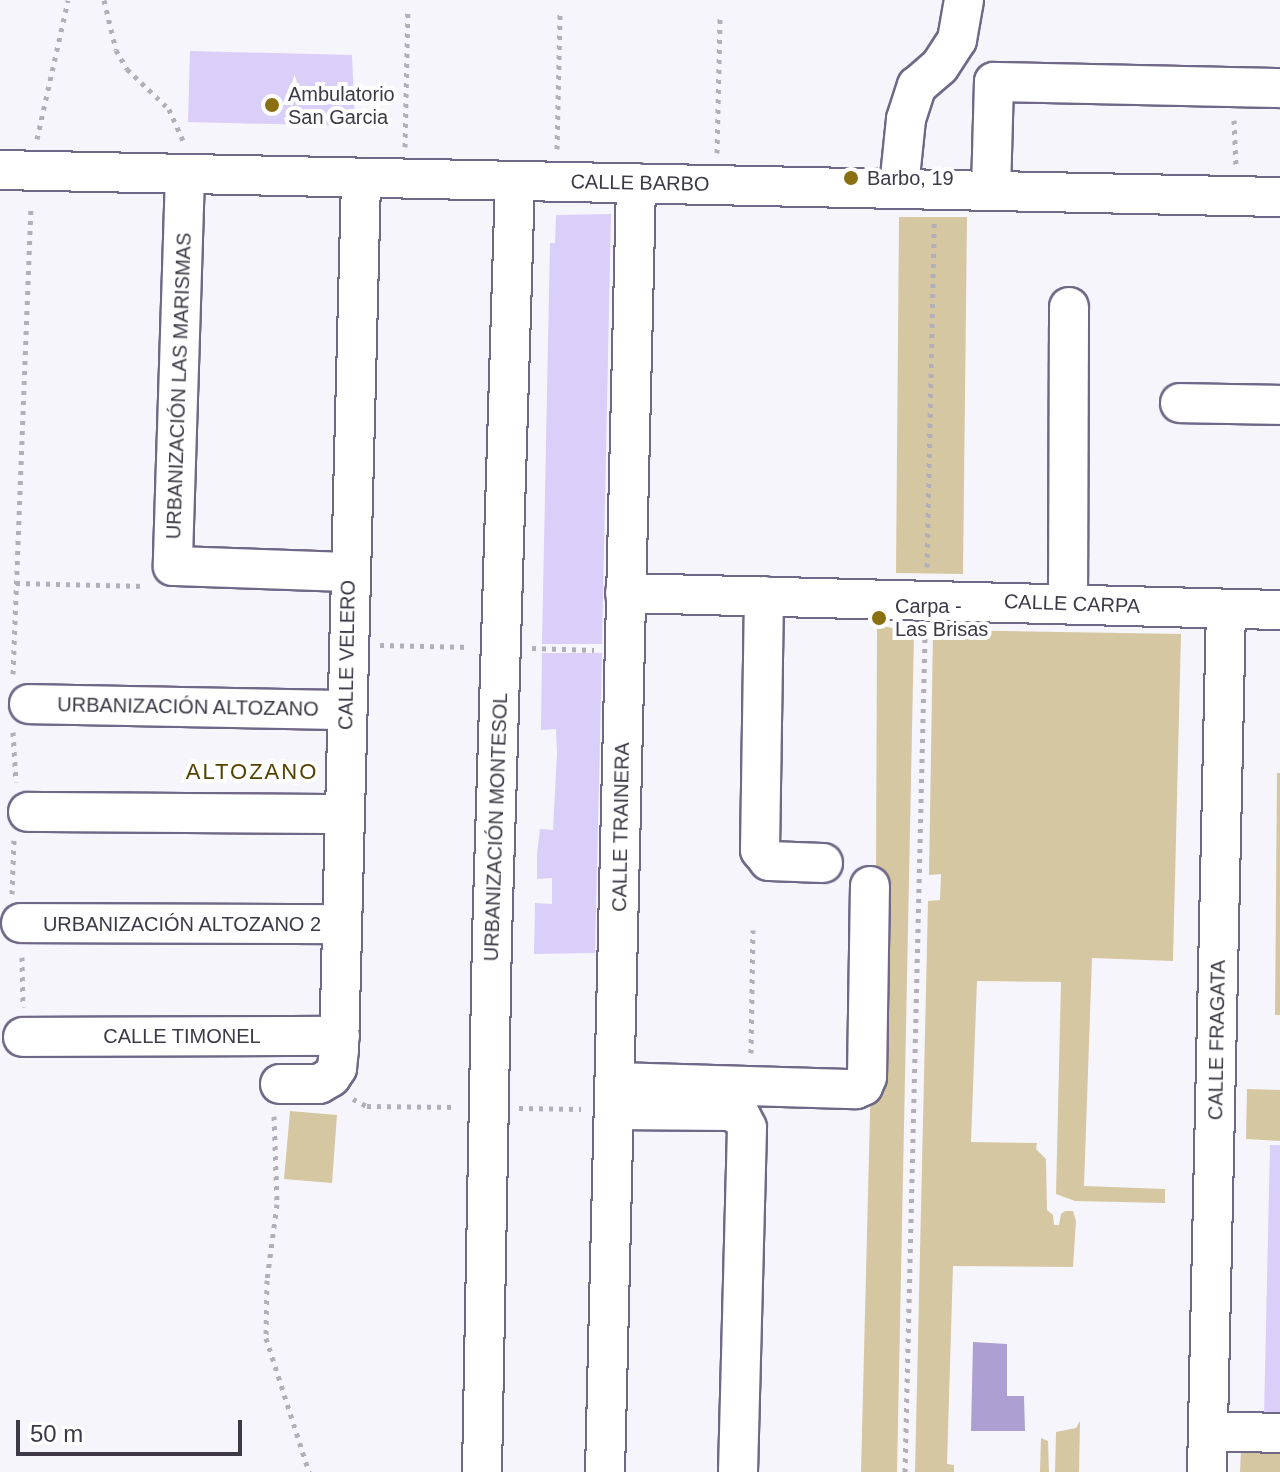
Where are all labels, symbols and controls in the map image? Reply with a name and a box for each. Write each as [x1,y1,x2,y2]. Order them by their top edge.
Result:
place label: Ambulatorio San Garcia [288,82,395,129]
marker: Ambulatorio San Garcia [263,96,281,114]
place label: Barbo, 19 [867,166,954,190]
marker: Barbo, 19 [842,169,860,187]
street label: CALLE BARBO [570,170,710,196]
street label: URBANIZACIÓN LAS MARISMAS [162,232,196,540]
street label: CALLE VELERO [334,580,360,730]
street label: CALLE CARPA [1003,590,1141,618]
place label: Carpa - Las Brisas [895,594,988,641]
marker: Carpa - Las Brisas [870,609,888,627]
street label: URBANIZACIÓN MONTESOL [479,692,513,962]
street label: URBANIZACIÓN ALTOZANO [56,693,320,721]
street label: CALLE TRAINERA [608,742,634,912]
district label: ALTOZANO [186,759,318,785]
street label: URBANIZACIÓN ALTOZANO 2 [42,912,322,936]
street label: CALLE FRAGATA [1204,960,1230,1120]
street label: CALLE TIMONEL [103,1024,261,1048]
scale bar [20,1404,246,1454]
text: 50 m [30,1420,83,1447]

